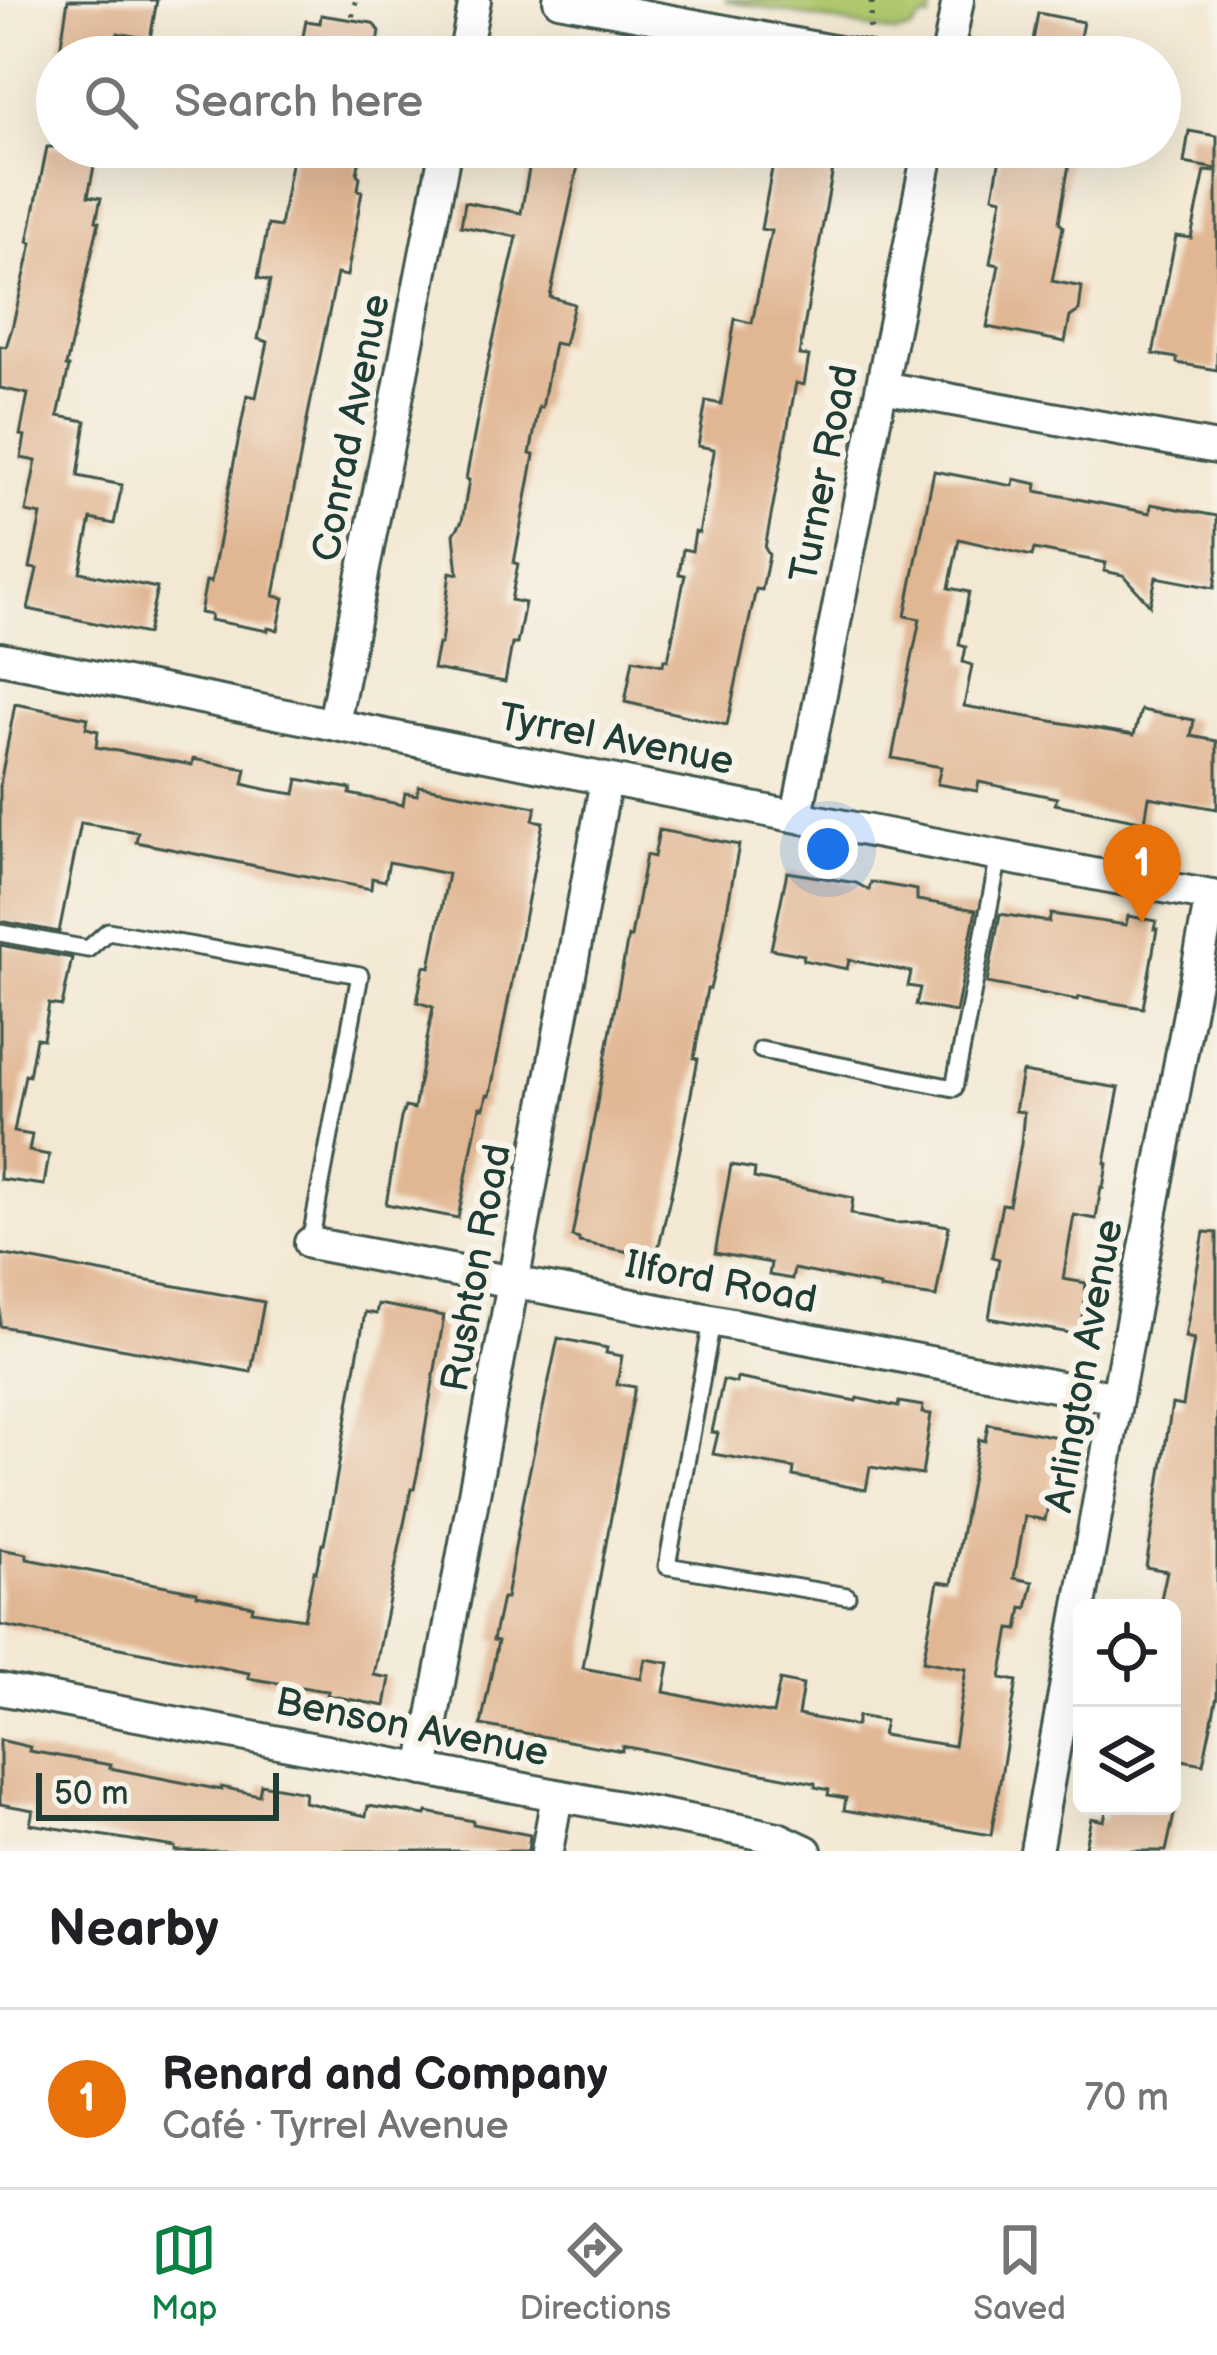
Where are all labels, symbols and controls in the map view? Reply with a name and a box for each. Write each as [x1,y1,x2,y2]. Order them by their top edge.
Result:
search box [36,36,1181,168]
icon: search [78,69,144,135]
text: Search here [174,75,423,130]
street label: Conrad Avenue [303,290,401,566]
street label: Turner Road [781,361,869,587]
street label: Tyrrel Avenue [494,694,738,786]
your location [798,819,858,879]
pin: 1 [1103,824,1181,923]
street label: Rushton Road [432,1141,522,1395]
street label: Arlington Avenue [1036,1216,1134,1516]
street label: Ilford Road [621,1241,821,1325]
map controls [1073,1599,1181,1815]
button: locate [1073,1599,1181,1707]
street label: Benson Avenue [272,1679,552,1777]
button: layers [1073,1707,1181,1815]
scale bar [36,1767,279,1820]
text: 50 m [54,1774,129,1814]
text: Nearby [48,1899,219,1960]
text: Renard and Company [162,2048,608,2103]
text: 1 [79,2075,95,2122]
text: 70 m [1084,2075,1169,2122]
text: Café · Tyrrel Avenue [162,2103,509,2150]
tab: Map [151,2217,217,2329]
tab: Directions [520,2217,671,2329]
tab: Saved [973,2217,1066,2329]

